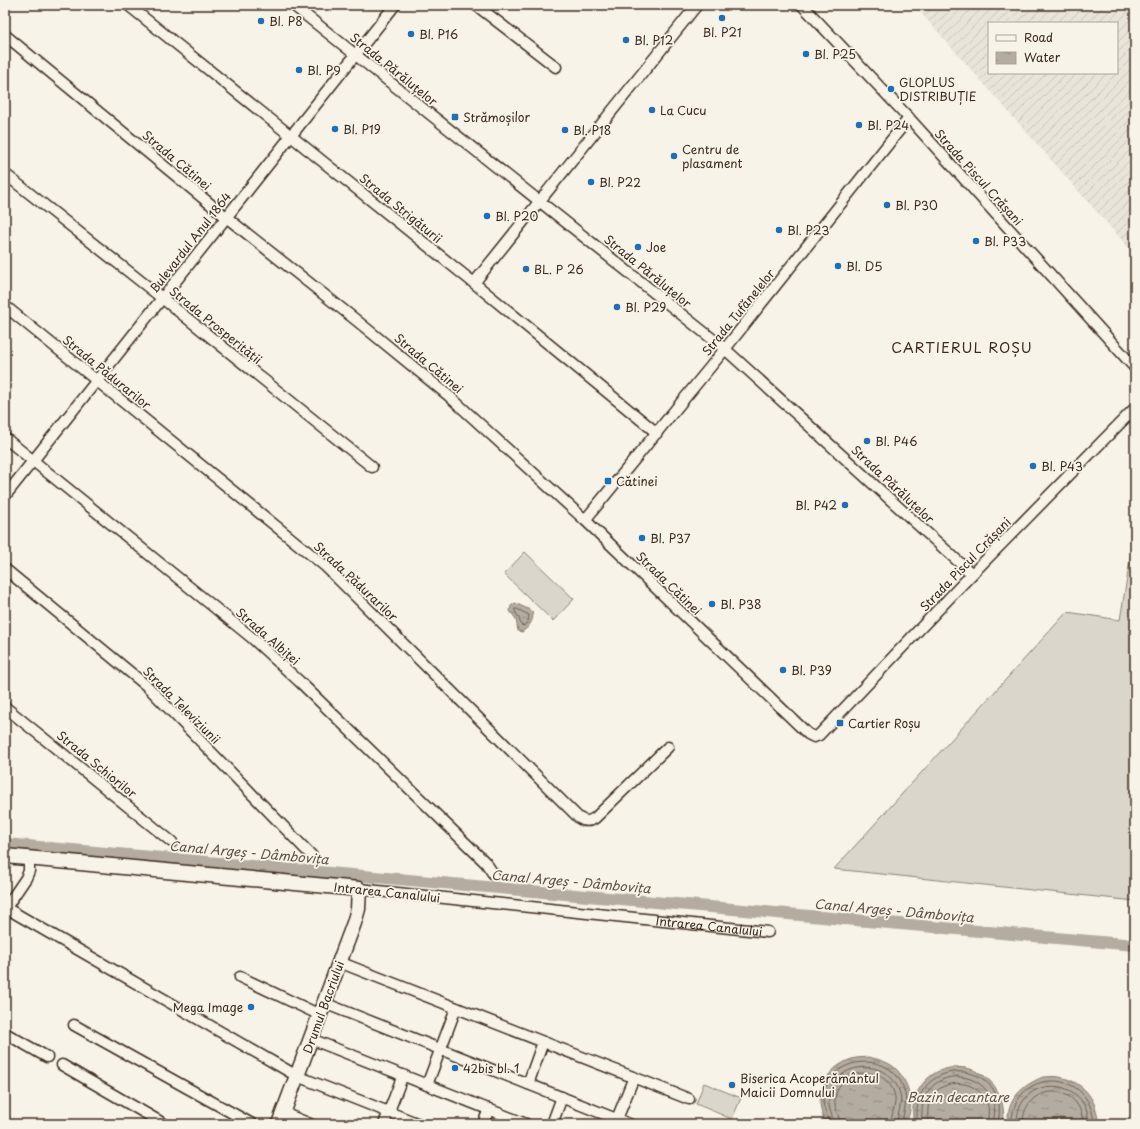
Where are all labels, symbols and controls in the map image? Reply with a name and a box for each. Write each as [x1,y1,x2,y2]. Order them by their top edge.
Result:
place label: Bl. P8 [269,12,303,30]
marker: Bl. P21 [717,13,727,23]
marker: Bl. P8 [256,16,266,26]
legend [988,22,1118,74]
place label: Bl. P21 [702,23,742,41]
place label: Bl. P16 [419,25,458,43]
street label: Strada Părăluțelor [346,28,442,110]
text: Road [1024,28,1053,46]
marker: Bl. P16 [406,29,416,39]
place label: Bl. P12 [634,31,673,49]
marker: Bl. P12 [621,35,631,45]
place label: Bl. P25 [814,45,856,63]
text: Water [1024,48,1061,66]
marker: Bl. P25 [801,49,811,59]
place label: Bl. P9 [307,61,341,79]
marker: Bl. P9 [294,65,304,75]
place label: GLOPLUS DISTRIBUȚIE [899,73,977,105]
marker: GLOPLUS DISTRIBUȚIE [886,84,896,94]
place label: La Cucu [660,101,706,119]
marker: La Cucu [647,105,657,115]
place label: Strămoșilor [463,108,531,126]
marker: Strămoșilor [450,112,460,122]
place label: Bl. P24 [867,116,909,134]
place label: Bl. P19 [343,120,381,138]
marker: Bl. P24 [854,120,864,130]
place label: Bl. P18 [573,121,611,139]
marker: Bl. P19 [330,124,340,134]
marker: Bl. P18 [560,125,570,135]
street label: Strada Piscul Crășani [931,125,1027,229]
street label: Strada Cătinei [139,126,215,194]
place label: Centru de plasament [682,140,743,172]
marker: Centru de plasament [669,151,679,161]
street label: Strada Strigăturii [356,169,446,247]
place label: Bl. P22 [599,173,641,191]
marker: Bl. P22 [586,177,596,187]
street label: Bulevardul Anul 1864 [145,188,235,296]
place label: Bl. P30 [895,196,938,214]
marker: Bl. P30 [882,200,892,210]
place label: Bl. P20 [495,207,538,225]
marker: Bl. P20 [482,211,492,221]
place label: Bl. P23 [787,221,830,239]
marker: Bl. P23 [774,225,784,235]
street label: Strada Părăluțelor [600,230,696,312]
place label: Bl. P33 [984,232,1026,250]
marker: Bl. P33 [971,236,981,246]
place label: Joe [646,238,666,256]
marker: Joe [633,242,643,252]
place label: Bl. D5 [846,257,882,275]
place label: BL. P 26 [534,260,584,278]
marker: Bl. D5 [833,261,843,271]
marker: BL. P 26 [521,264,531,274]
street label: Strada Tufănelelor [697,265,779,359]
street label: Strada Prosperității [166,282,266,368]
place label: Bl. P29 [625,298,666,316]
marker: Bl. P29 [612,302,622,312]
street label: Strada Cătinei [391,329,467,397]
street label: Strada Pădurarilor [59,331,155,413]
district label: CARTIERUL ROȘU [891,337,1033,358]
place label: Bl. P46 [875,432,917,450]
marker: Bl. P46 [862,436,872,446]
street label: Strada Părăluțelor [847,441,939,528]
place label: Bl. P43 [1041,457,1083,475]
marker: Bl. P43 [1028,461,1038,471]
place label: Cătinei [616,472,658,490]
marker: Cătinei [603,476,613,486]
place label: Bl. P42 [795,496,837,514]
marker: Bl. P42 [840,500,850,510]
street label: Strada Piscul Crășani [915,513,1015,615]
place label: Bl. P37 [650,529,691,547]
marker: Bl. P37 [637,533,647,543]
street label: Strada Pădurarilor [310,537,402,625]
street label: Strada Cătinei [632,547,706,619]
place label: Bl. P38 [720,595,761,613]
marker: Bl. P38 [707,599,717,609]
street label: Strada Albiței [232,603,304,669]
place label: Bl. P39 [791,661,832,679]
street label: Strada Televiziunii [139,662,225,748]
marker: Bl. P39 [778,665,788,675]
place label: Cartier Roșu [848,714,921,732]
marker: Cartier Roșu [835,718,845,728]
street label: Strada Schiorilor [53,726,141,802]
water label: Canal Argeș - Dâmbovița [168,836,330,869]
water label: Canal Argeș - Dâmbovița [490,865,652,898]
street label: Intrarea Canalului [333,877,441,907]
water label: Canal Argeș - Dâmbovița [813,894,975,927]
street label: Intrarea Canalului [655,911,763,940]
street label: Drumul Bacriului [298,958,348,1056]
place label: Mega Image [173,998,243,1016]
marker: Mega Image [246,1002,256,1012]
place label: 42bis bl. 1 [463,1059,519,1077]
marker: 42bis bl. 1 [450,1063,460,1073]
place label: Biserica Acoperământul Maicii Domnului [740,1069,879,1101]
marker: Biserica Acoperământul Maicii Domnului [727,1080,737,1090]
water label: Bazin decantare [907,1087,1010,1106]

